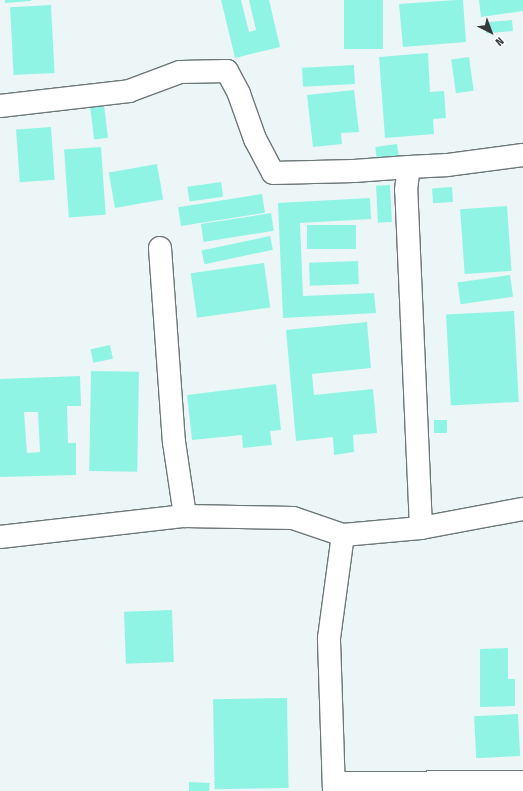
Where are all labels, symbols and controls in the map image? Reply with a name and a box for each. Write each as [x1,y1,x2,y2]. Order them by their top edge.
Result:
north arrow [471,12,511,52]
text: N [493,34,506,48]

